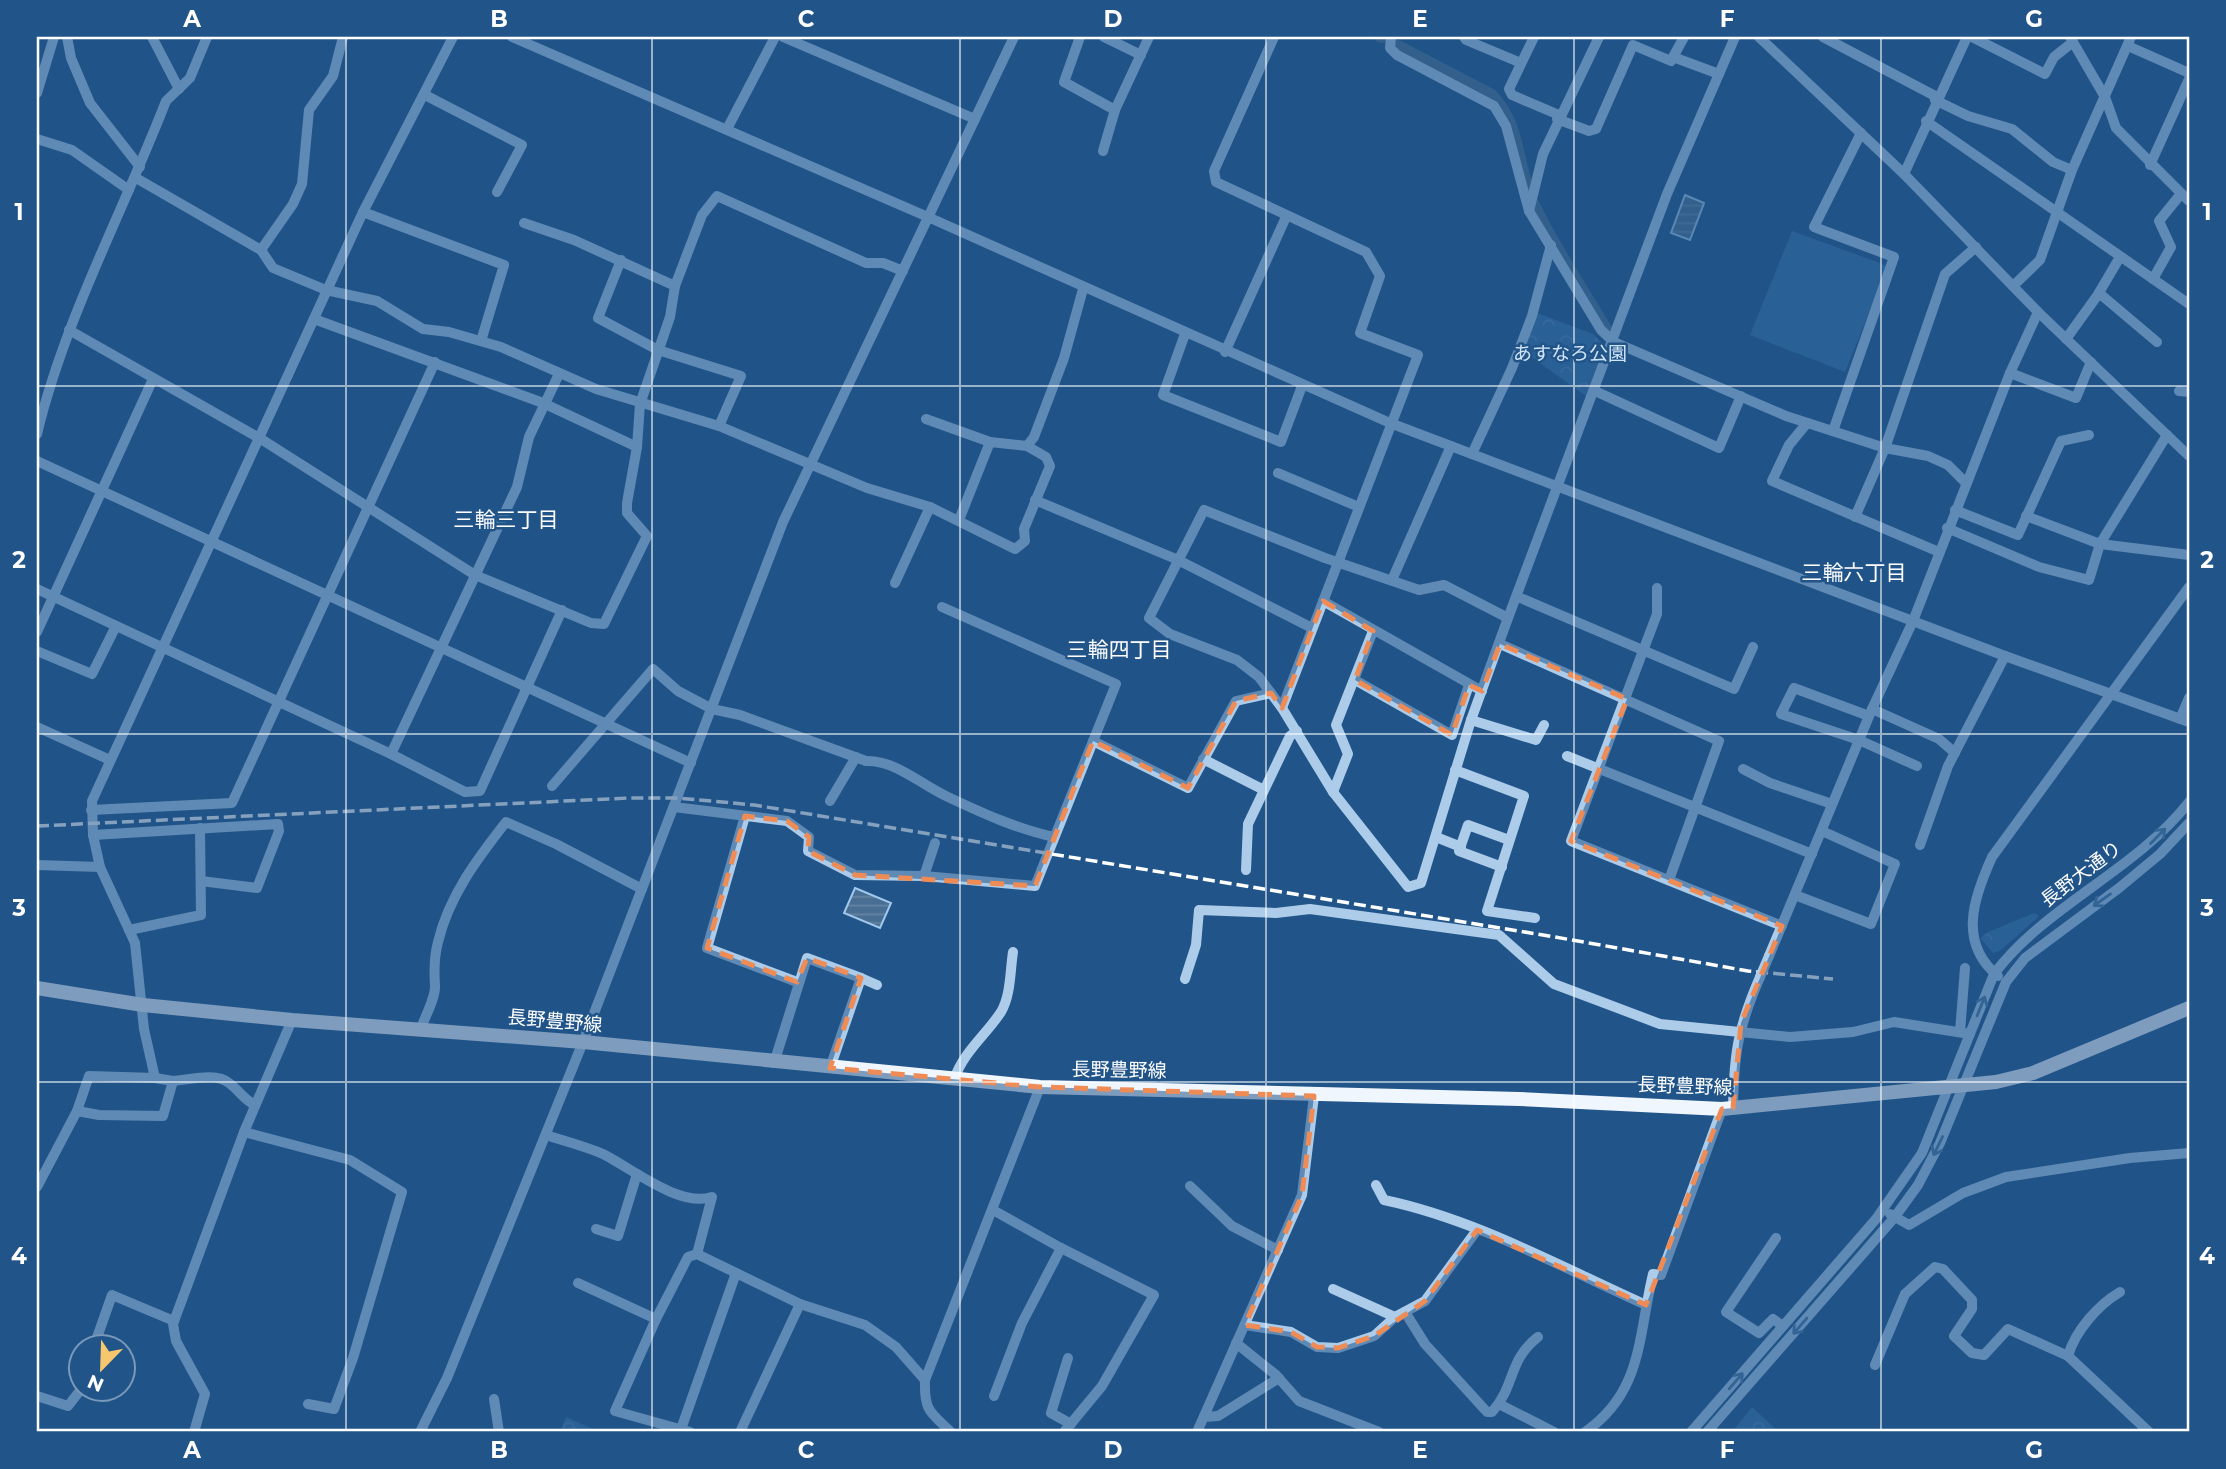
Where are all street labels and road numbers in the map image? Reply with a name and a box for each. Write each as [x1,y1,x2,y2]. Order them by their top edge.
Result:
street label: 長野大通り [2036,836,2126,912]
street label: 長野豊野線 [507,1005,603,1037]
street label: 長野豊野線 [1071,1058,1167,1082]
street label: 長野豊野線 [1637,1073,1733,1099]

